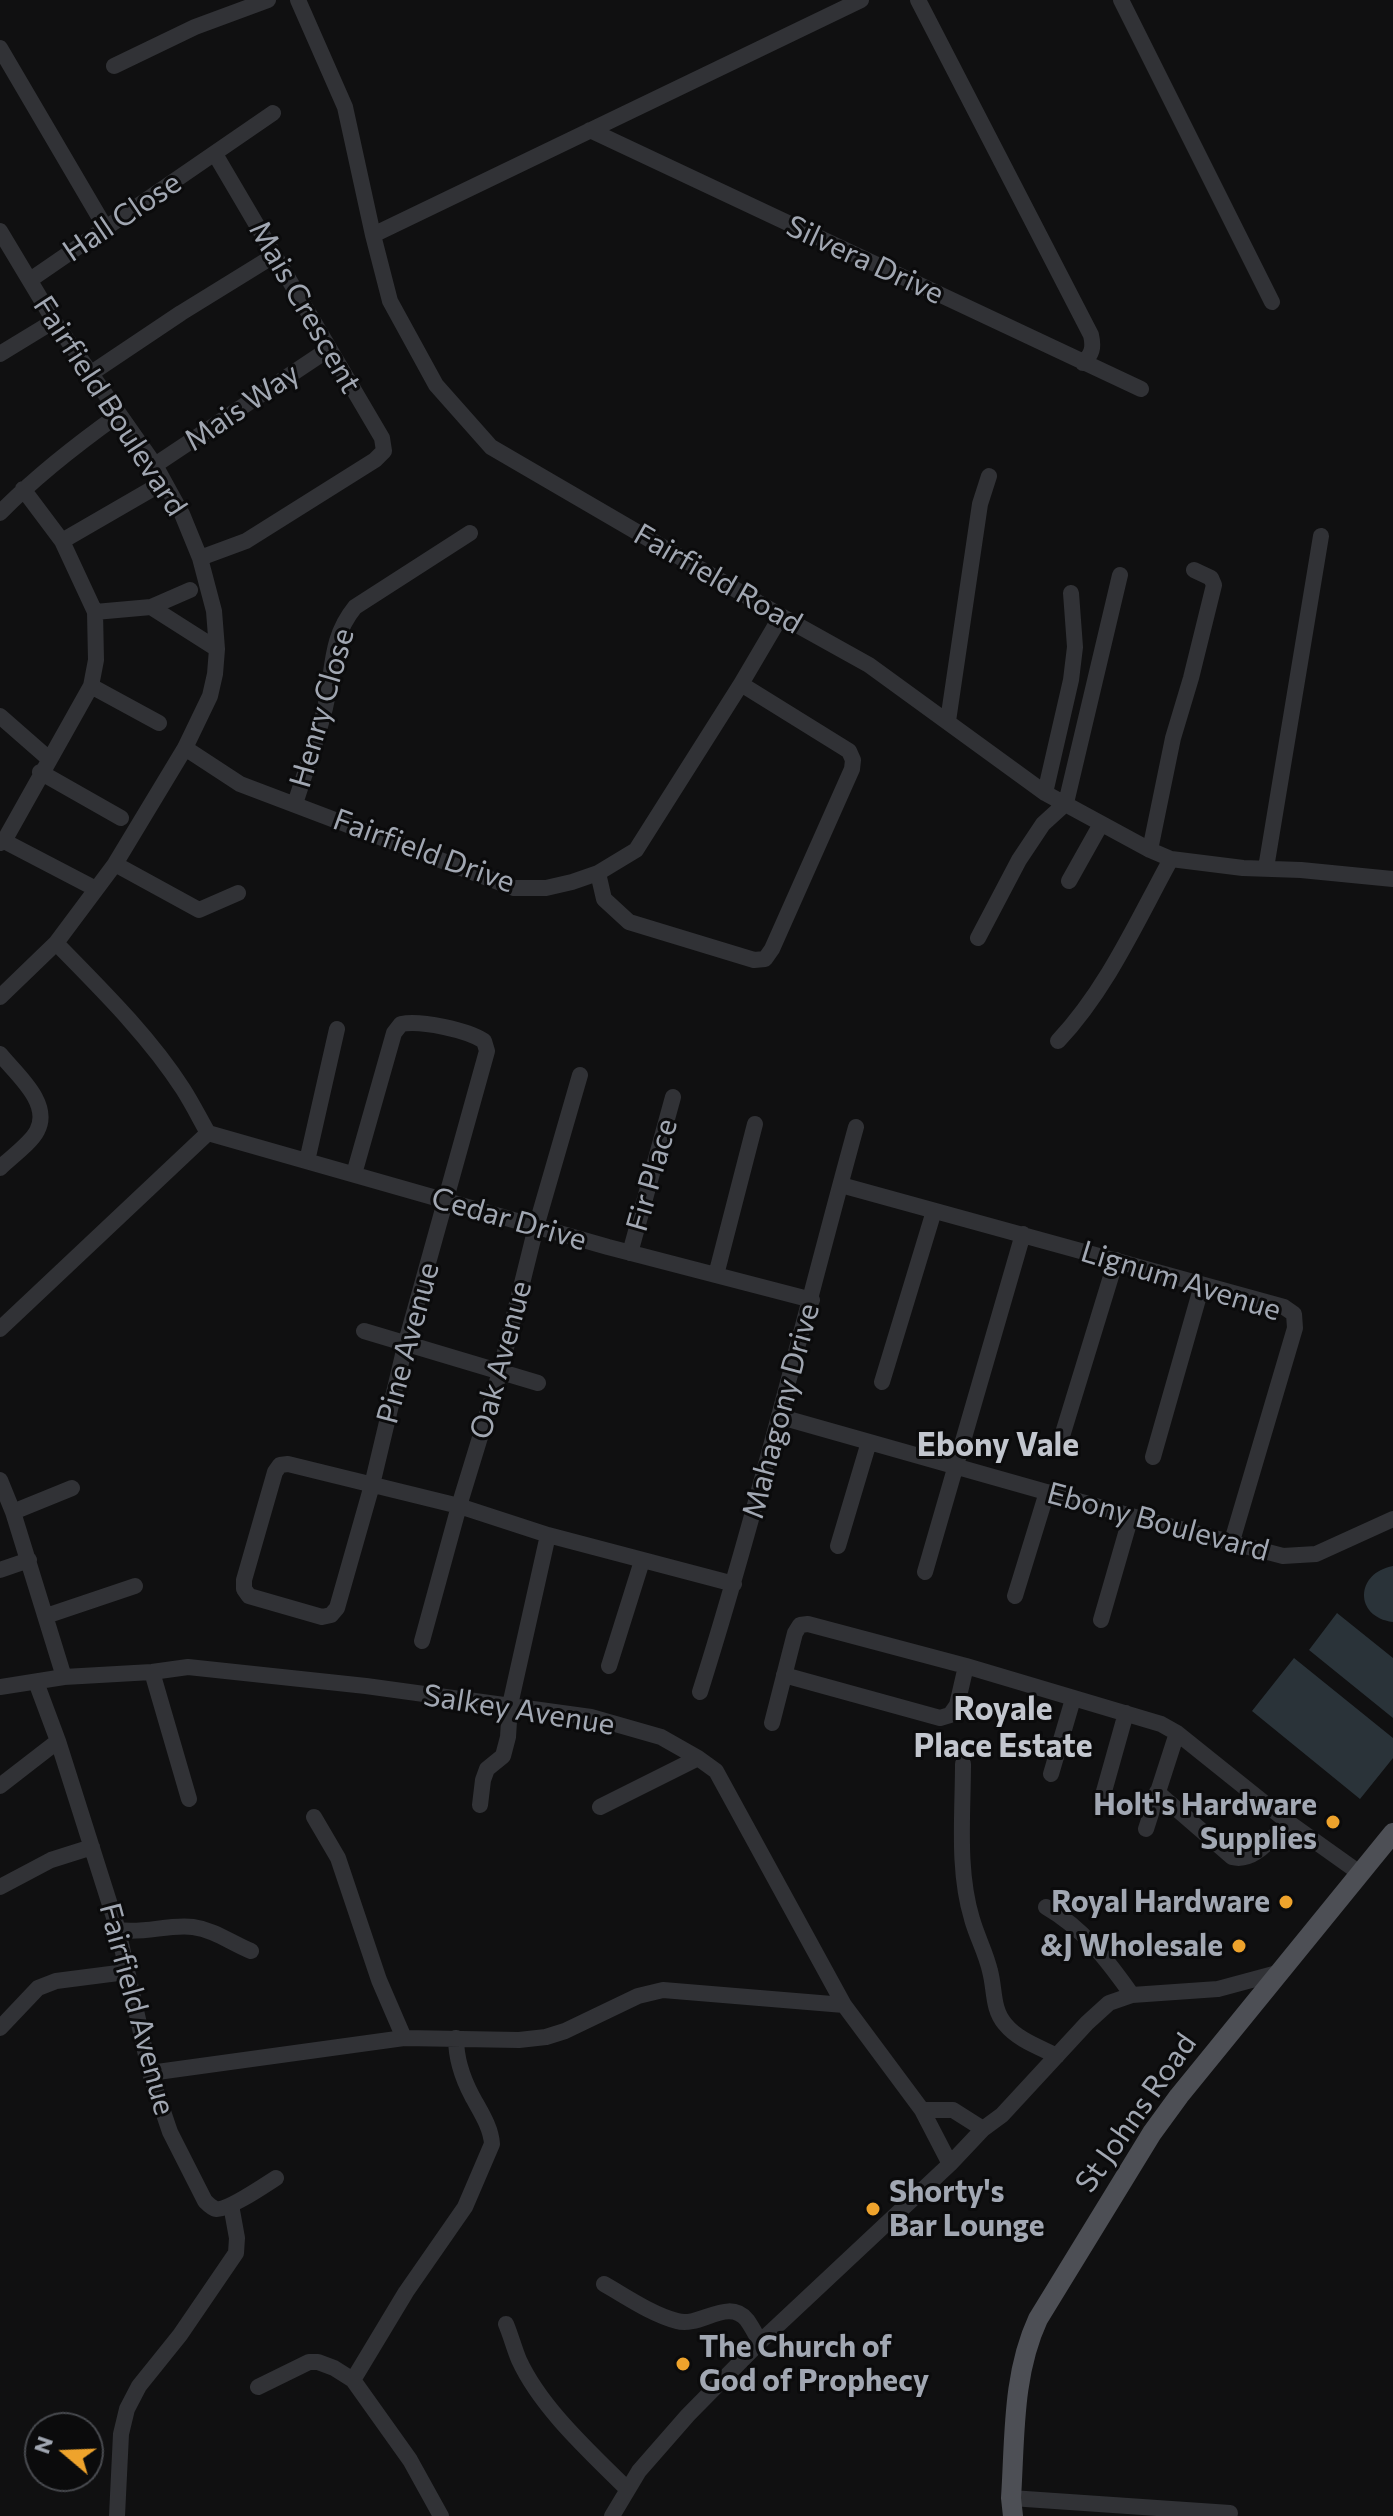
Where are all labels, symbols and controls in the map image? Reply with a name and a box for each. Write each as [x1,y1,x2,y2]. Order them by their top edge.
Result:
street label: Hall Close [56,164,188,270]
street label: Silvera Drive [781,208,949,312]
street label: Mais Crescent [241,214,369,400]
street label: Fairfield Boulevard [26,289,194,523]
street label: Mais Way [178,355,306,459]
street label: Fairfield Road [628,516,808,642]
street label: Henry Close [282,624,362,792]
street label: Fairfield Drive [328,802,520,900]
street label: Fir Place [619,1115,685,1235]
street label: Cedar Drive [427,1180,591,1258]
street label: Lignum Avenue [1077,1234,1285,1328]
street label: Pine Avenue [369,1259,447,1427]
street label: Oak Avenue [463,1277,539,1443]
street label: Mahagony Drive [735,1299,827,1523]
district label: Ebony Vale [917,1426,1079,1464]
street label: Ebony Boulevard [1043,1475,1273,1569]
street label: Salkey Avenue [421,1677,617,1743]
district label: Royale Place Estate [913,1690,1093,1765]
place label: Holt's Hardware Supplies [1093,1787,1317,1858]
marker: Holt's Hardware Supplies [1324,1813,1342,1831]
place label: Royal Hardware [1051,1884,1270,1920]
marker: Royal Hardware [1277,1893,1295,1911]
street label: Fairfield Avenue [91,1899,183,2119]
place label: &J Wholesale [1040,1928,1223,1964]
marker: &J Wholesale [1230,1937,1248,1955]
street label: St Johns Road [1068,2027,1204,2199]
place label: Shorty's Bar Lounge [889,2174,1045,2244]
marker: Shorty's Bar Lounge [864,2200,882,2218]
place label: The Church of God of Prophecy [699,2329,929,2400]
marker: The Church of God of Prophecy [674,2355,692,2373]
north arrow [24,2412,104,2492]
text: N [27,2432,58,2457]

